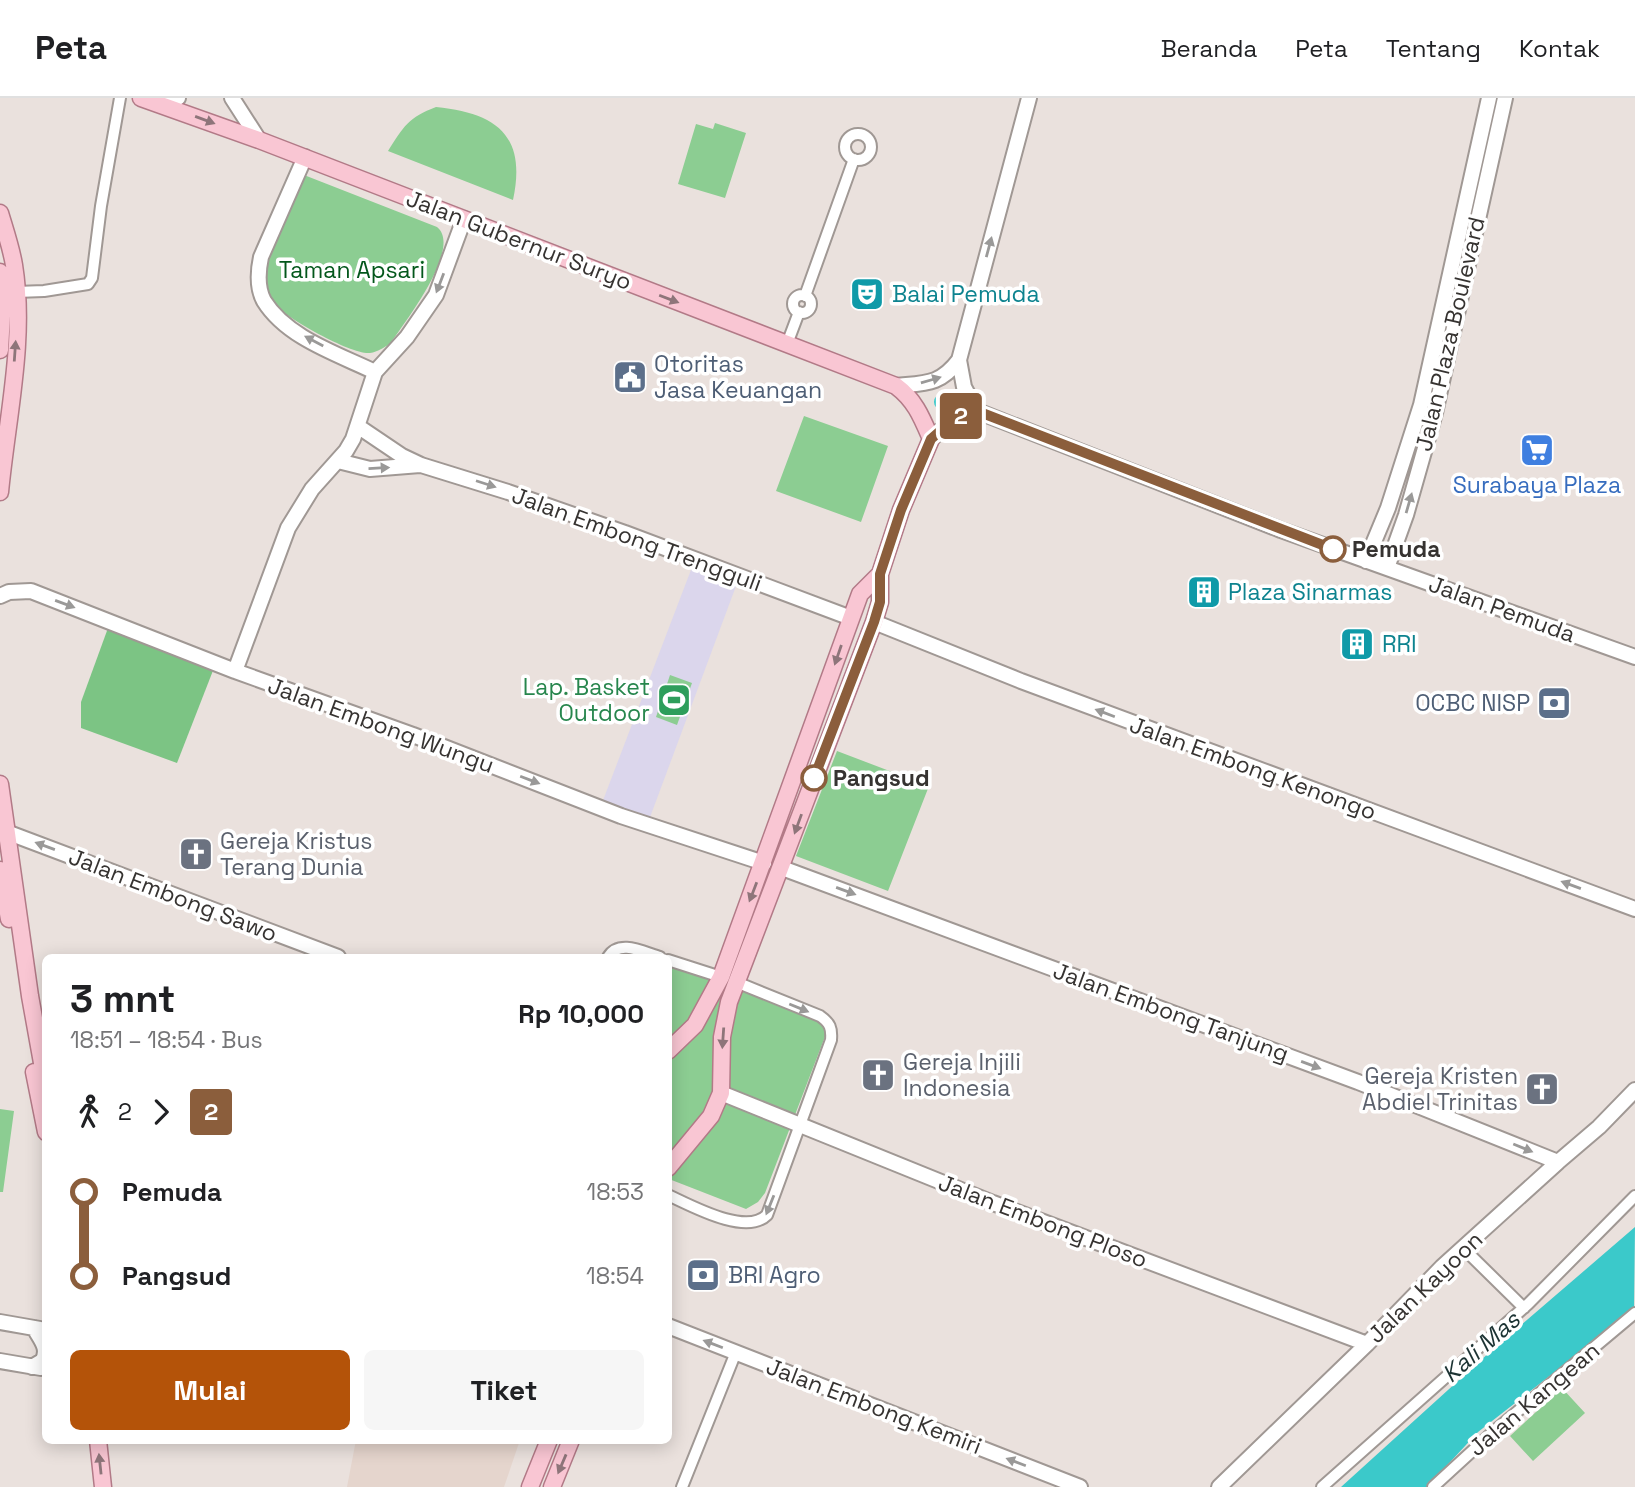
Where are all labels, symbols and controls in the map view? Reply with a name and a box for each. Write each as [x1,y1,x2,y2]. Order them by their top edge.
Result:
text: Peta [35,27,107,69]
text: Beranda [1161,33,1257,64]
text: Peta [1295,33,1348,64]
text: Tentang [1386,33,1481,64]
text: Kontak [1519,33,1600,64]
one-way arrow [195,115,216,126]
street label: Jalan Gubernur Suryo [402,183,636,297]
street label: Jalan Plaza Boulevard [1408,214,1492,454]
one-way arrow [984,236,995,258]
park label: Taman Apsari [279,255,425,285]
one-way arrow [434,272,445,293]
theatre icon: Balai Pemuda [848,275,886,313]
place label: Balai Pemuda [892,279,1040,309]
one-way arrow [658,293,679,304]
one-way arrow [304,336,324,347]
one-way arrow [10,340,21,362]
place label: Otoritas Jasa Keuangan [654,349,822,405]
public building icon: Otoritas Jasa Keuangan [611,358,649,396]
one-way arrow [921,375,942,385]
line badge: 2 [938,393,984,439]
text: 2 [954,400,968,431]
supermarket icon: Surabaya Plaza [1518,431,1556,469]
one-way arrow [368,462,390,473]
place label: Surabaya Plaza [1453,470,1621,500]
one-way arrow [476,480,497,490]
street label: Jalan Embong Trengguli [508,480,766,598]
one-way arrow [1405,493,1415,514]
place label: Pemuda [1352,534,1440,564]
marker: Pemuda [1320,536,1346,562]
street label: Jalan Pemuda [1425,569,1579,649]
building icon: Plaza Sinarmas [1185,573,1223,611]
place label: Plaza Sinarmas [1228,577,1392,607]
one-way arrow [55,599,76,610]
building icon: RRI [1338,625,1376,663]
place label: RRI [1382,629,1417,659]
one-way arrow [832,644,843,665]
street label: Jalan Embong Wungu [264,670,498,780]
place label: Lap. Basket Outdoor [523,672,650,728]
sports icon: Lap. Basket Outdoor [655,681,693,719]
bank icon: OCBC NISP [1535,684,1573,722]
place label: OCBC NISP [1415,688,1530,718]
one-way arrow [1094,707,1115,718]
street label: Jalan Embong Kenongo [1126,709,1380,827]
place label: Pangsud [833,763,930,793]
marker: Pangsud [801,765,827,791]
one-way arrow [520,775,541,786]
one-way arrow [792,813,803,834]
place label: Gereja Kristus Terang Dunia [220,826,372,882]
church icon: Gereja Kristus Terang Dunia [177,835,215,873]
one-way arrow [34,841,55,852]
street label: Jalan Embong Sawo [64,841,282,949]
one-way arrow [1560,880,1581,891]
one-way arrow [747,881,758,902]
one-way arrow [835,886,856,897]
street label: Jalan Embong Tanjung [1049,955,1293,1069]
text: 3 mnt [70,975,175,1023]
text: Rp 10,000 [518,997,644,1031]
one-way arrow [789,1002,810,1013]
text: 18:51 – 18:54 · Bus [70,1025,263,1055]
one-way arrow [717,1027,728,1049]
place label: Gereja Injili Indonesia [903,1047,1021,1103]
church icon: Gereja Injili Indonesia [859,1056,897,1094]
one-way arrow [1301,1059,1322,1070]
place label: Gereja Kristen Abdiel Trinitas [1362,1061,1518,1117]
church icon: Gereja Kristen Abdiel Trinitas [1523,1070,1561,1108]
icon: walk [70,1093,108,1131]
icon: forward [142,1093,180,1131]
text: 2 [204,1096,218,1127]
text: 2 [118,1097,132,1127]
one-way arrow [1513,1142,1534,1153]
street label: Jalan Embong Ploso [934,1167,1152,1275]
text: Pemuda [122,1175,222,1209]
text: 18:53 [587,1177,644,1207]
one-way arrow [765,1195,776,1216]
street label: Jalan Kayoon [1361,1225,1489,1349]
bank icon: BRI Agro [684,1256,722,1294]
text: Pangsud [122,1259,231,1293]
place label: BRI Agro [728,1260,821,1290]
text: 18:54 [586,1261,644,1291]
water label: Kali Mas [1435,1303,1527,1389]
street label: Jalan Kangean [1462,1335,1606,1463]
one-way arrow [702,1338,723,1349]
button: Mulai [70,1350,350,1430]
button: Tiket [364,1350,644,1430]
street label: Jalan Embong Kemiri [762,1351,986,1461]
one-way arrow [95,1452,106,1474]
one-way arrow [556,1453,567,1474]
one-way arrow [1005,1457,1026,1468]

